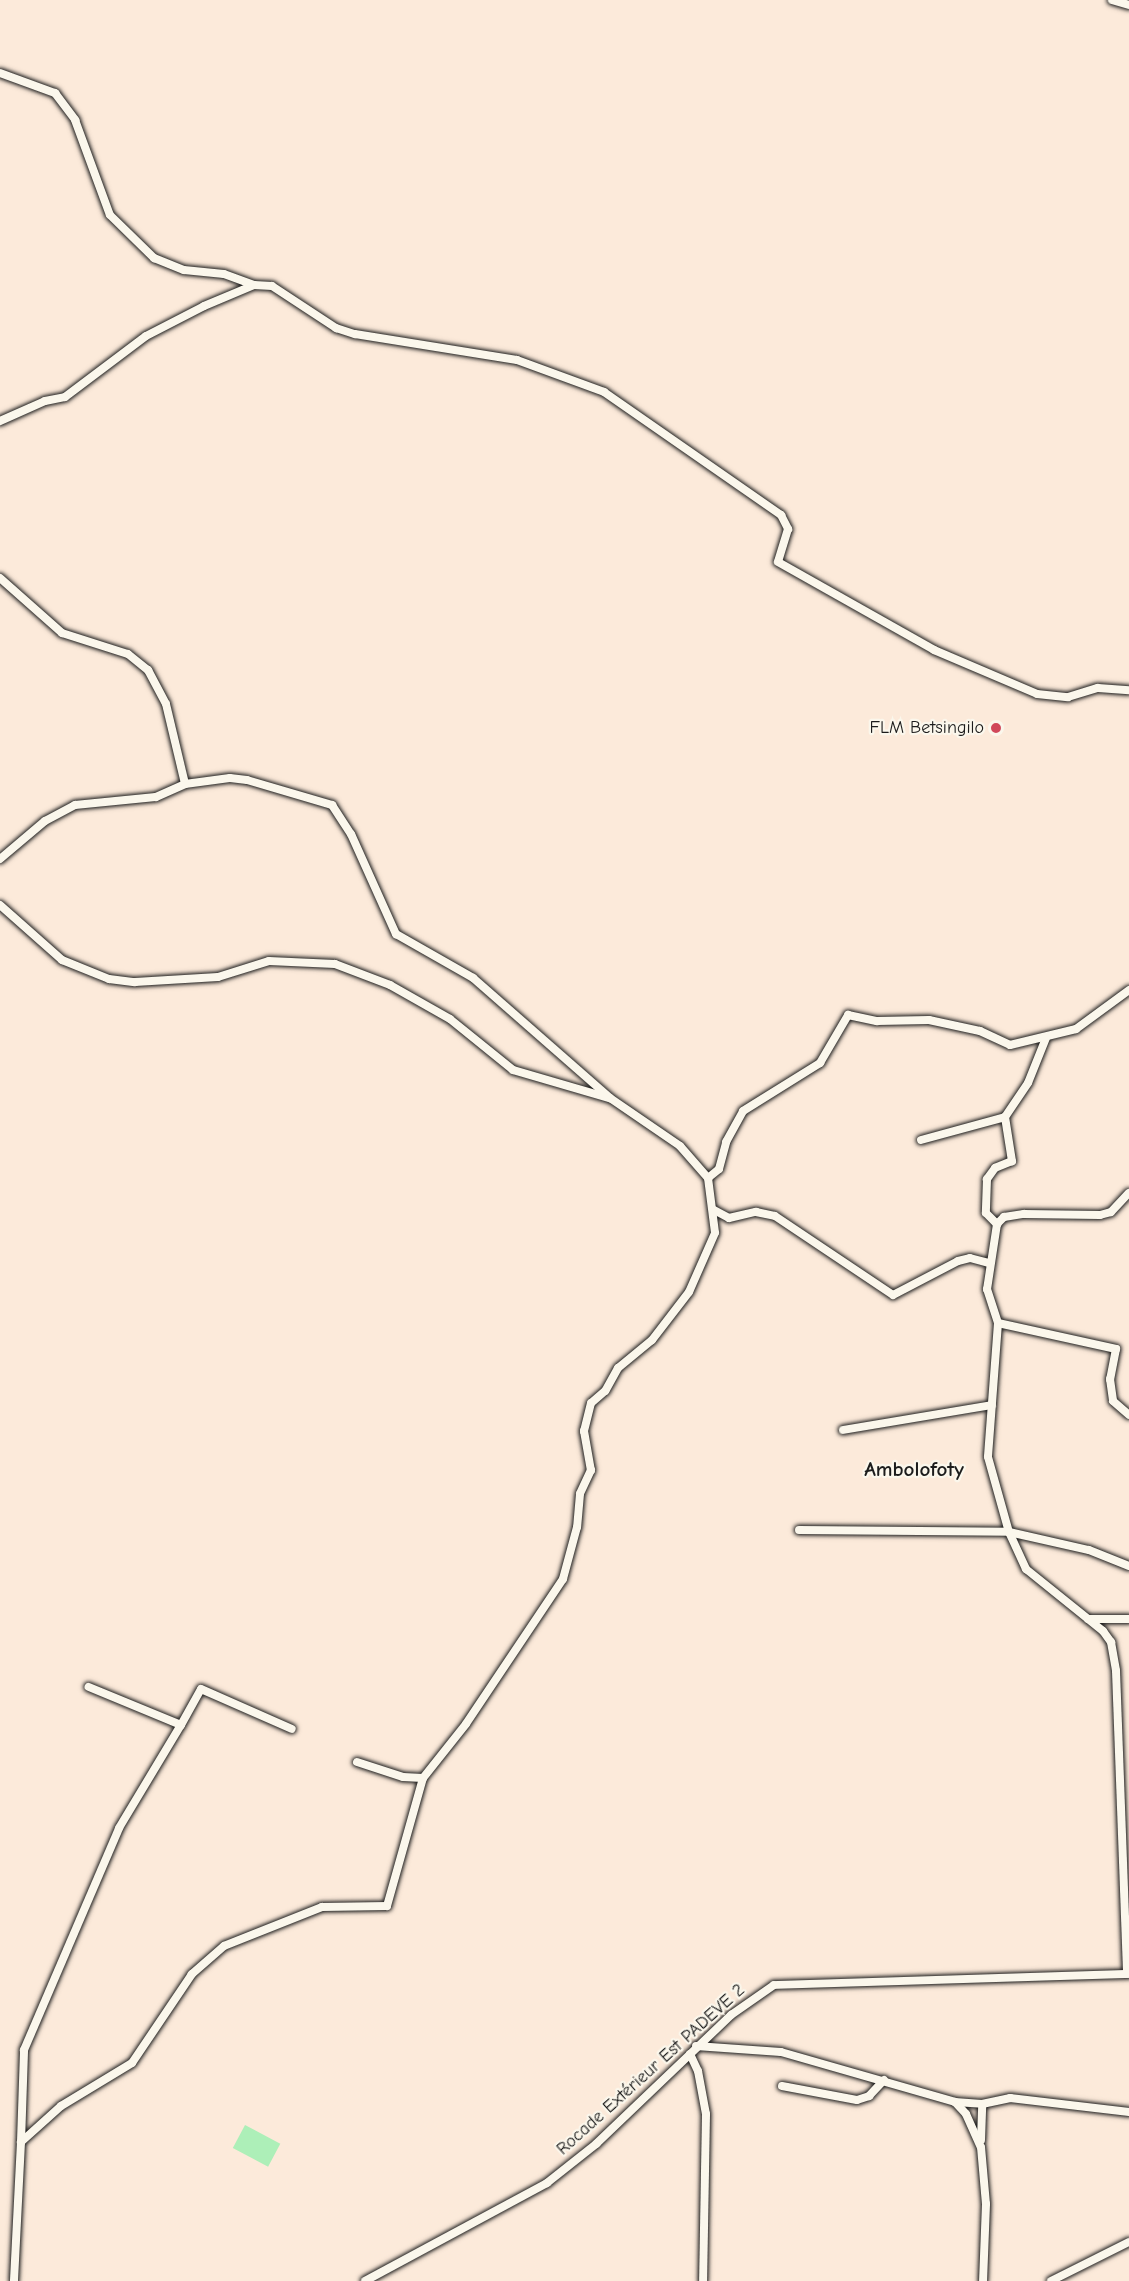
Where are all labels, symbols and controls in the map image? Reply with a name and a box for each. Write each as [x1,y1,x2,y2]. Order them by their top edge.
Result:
place label: FLM Betsingilo [870,717,984,739]
marker: FLM Betsingilo [989,721,1003,735]
district label: Ambolofoty [864,1456,964,1482]
street label: Rocade Extérieur Est PADEVE 2 [553,1980,749,2160]

